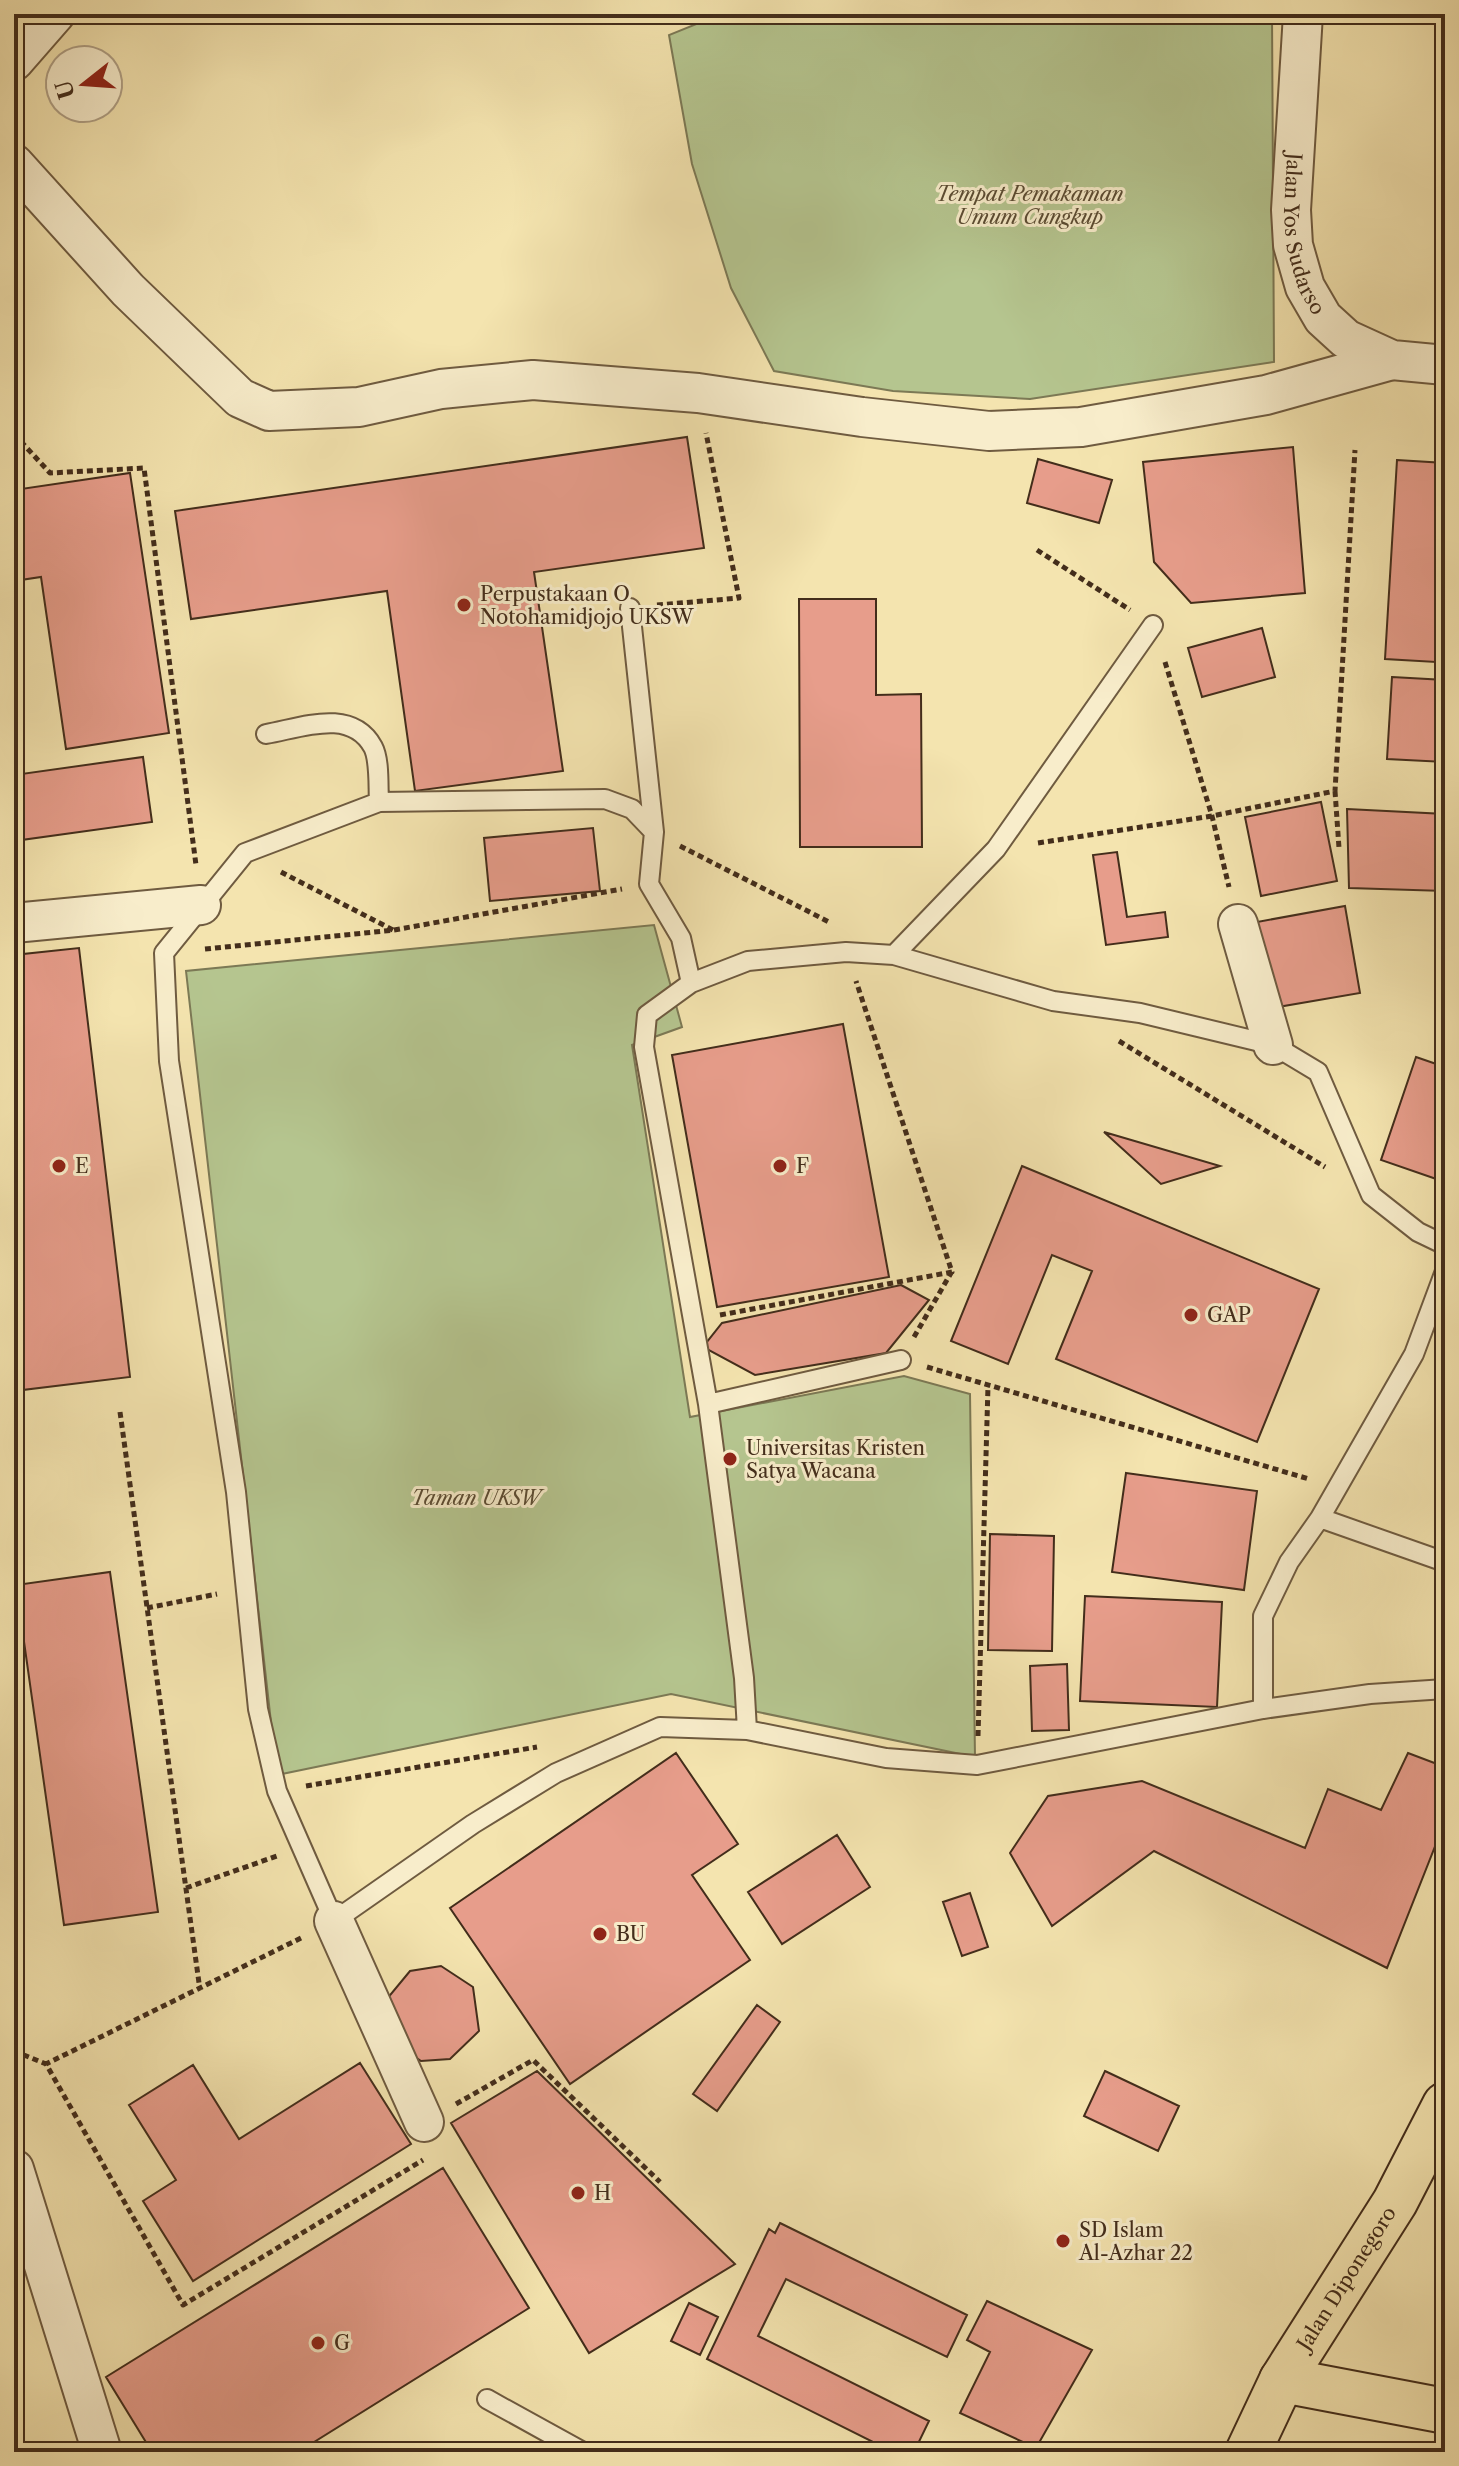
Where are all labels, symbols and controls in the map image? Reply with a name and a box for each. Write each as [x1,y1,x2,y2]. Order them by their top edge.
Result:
north arrow [44,44,124,124]
text: U [50,77,81,102]
street label: Jalan Yos Sudarso [1278,149,1330,319]
park label: Tempat Pemakaman Umum Cungkup [936,182,1124,229]
place label: Perpustakaan O Notohamidjojo UKSW [480,582,695,629]
marker: Perpustakaan O Notohamidjojo UKSW [455,596,473,614]
place label: E [75,1154,89,1178]
place label: F [796,1154,809,1178]
marker: E [50,1157,68,1175]
marker: F [771,1157,789,1175]
place label: GAP [1207,1303,1251,1327]
marker: GAP [1182,1306,1200,1324]
place label: Universitas Kristen Satya Wacana [746,1436,926,1483]
marker: Universitas Kristen Satya Wacana [721,1450,739,1468]
park label: Taman UKSW [411,1486,545,1510]
place label: BU [616,1922,645,1946]
marker: BU [591,1925,609,1943]
place label: H [594,2181,611,2205]
marker: H [569,2184,587,2202]
street label: Jalan Diponegoro [1290,2202,1401,2357]
place label: SD Islam Al-Azhar 22 [1078,2218,1193,2265]
marker: SD Islam Al-Azhar 22 [1054,2232,1072,2250]
place label: G [334,2331,350,2355]
marker: G [309,2334,327,2352]

